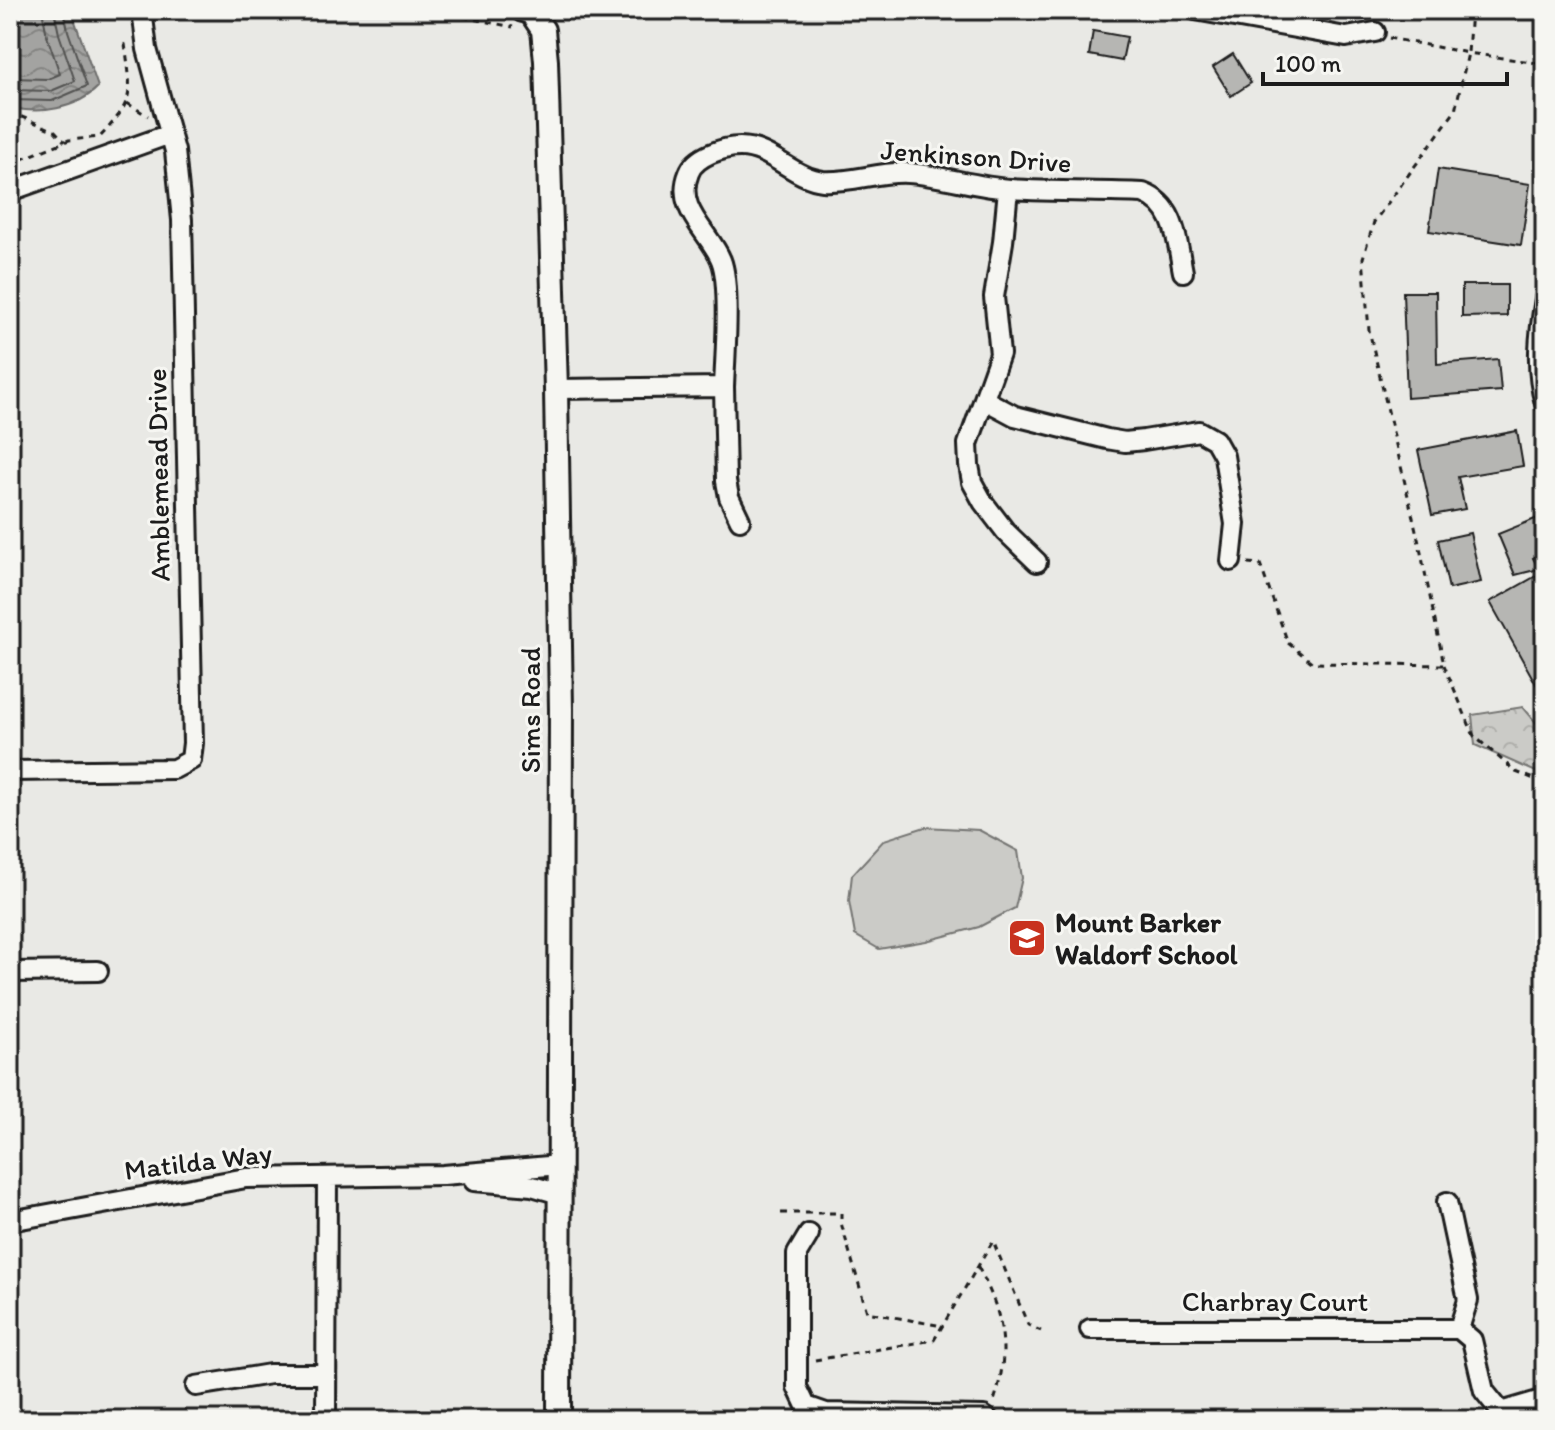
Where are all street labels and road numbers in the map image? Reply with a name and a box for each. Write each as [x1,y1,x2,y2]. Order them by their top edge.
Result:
street label: Jenkinson Drive [879,132,1073,180]
street label: Amblemead Drive [139,368,177,582]
street label: Sims Road [513,647,547,773]
street label: Matilda Way [122,1135,274,1187]
street label: Charbray Court [1182,1284,1368,1318]

